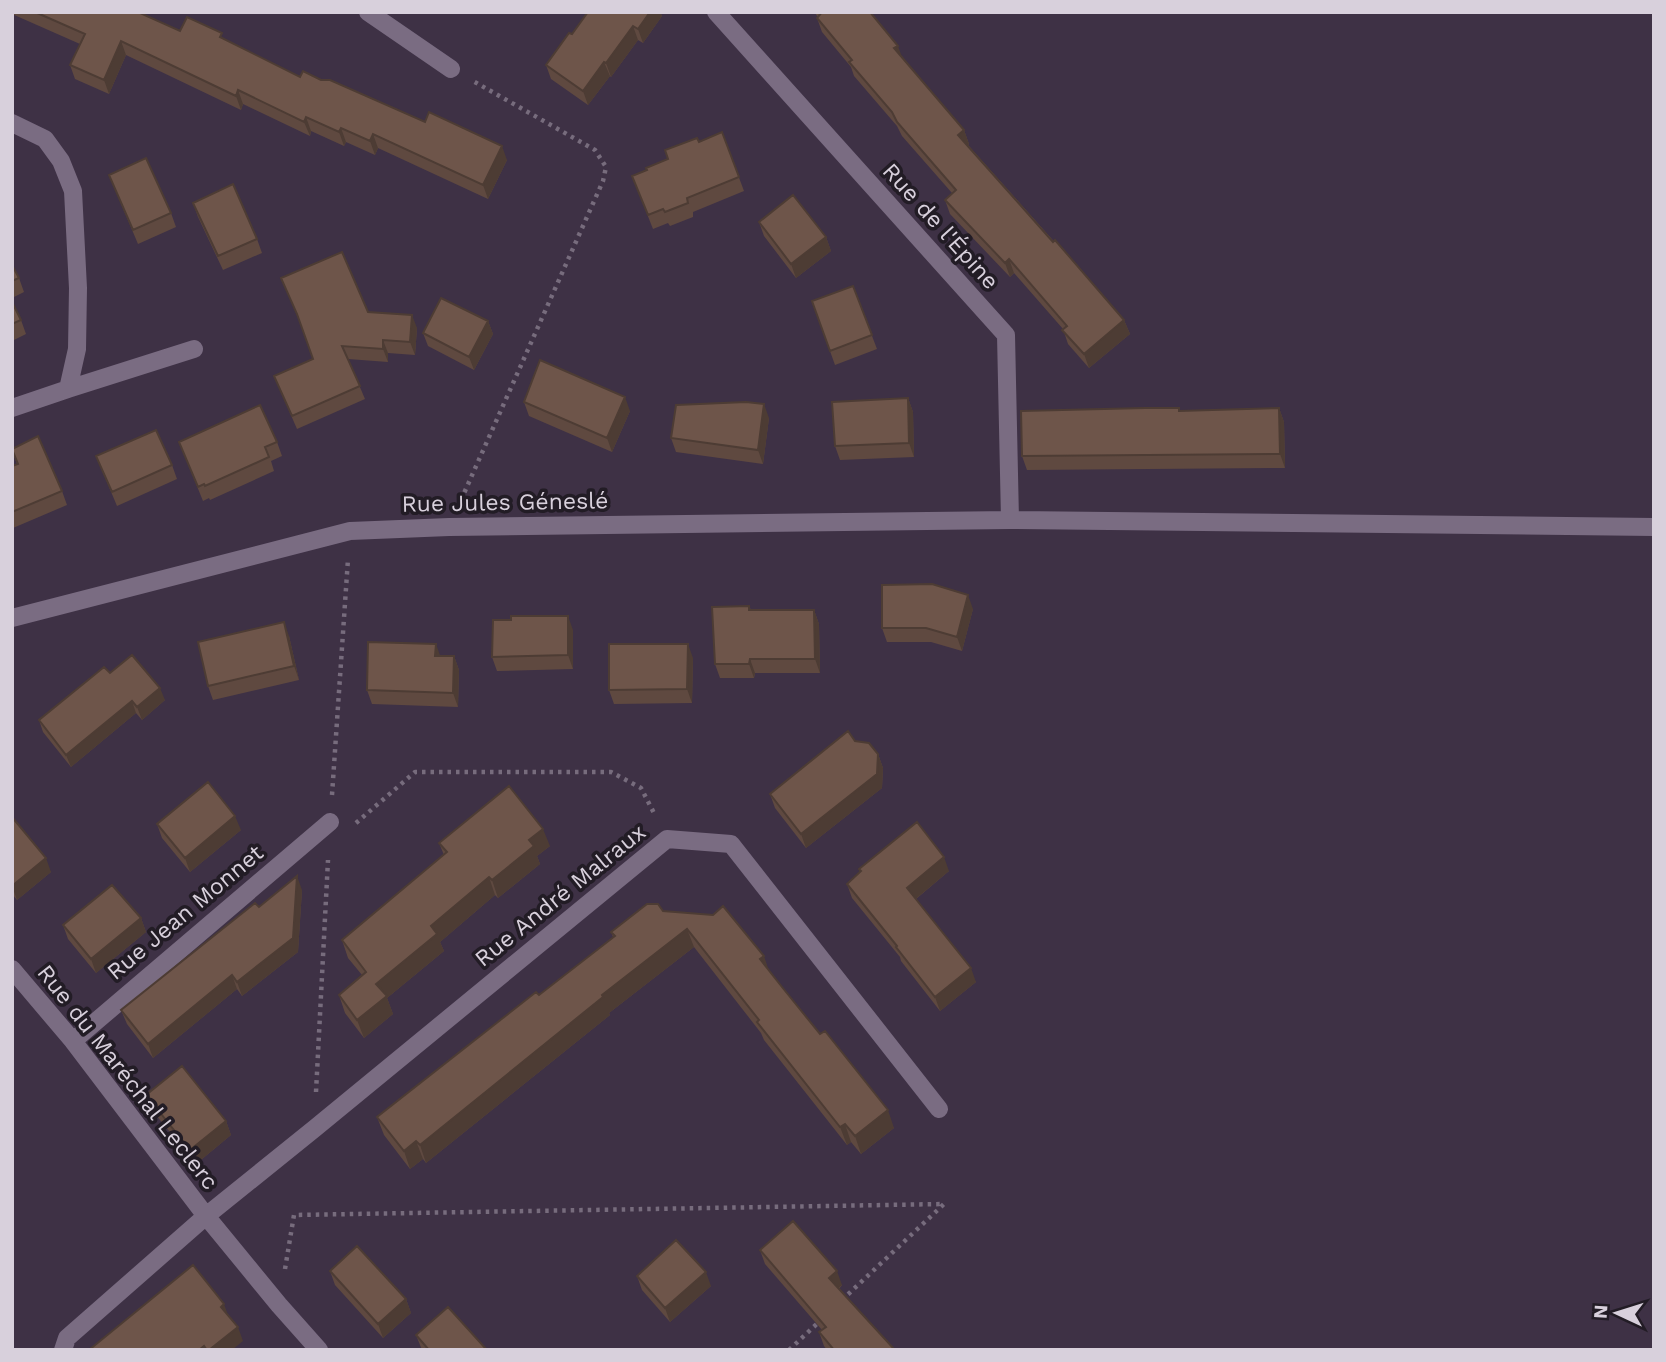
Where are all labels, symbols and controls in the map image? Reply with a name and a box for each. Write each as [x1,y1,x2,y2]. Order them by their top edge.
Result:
street label: Rue de l'Épine [877,158,1004,295]
street label: Rue Jules Géneslé [401,487,609,518]
street label: Rue André Malraux [470,818,651,972]
street label: Rue Jean Monnet [102,839,269,985]
street label: Rue du Maréchal Leclerc [32,960,224,1195]
north arrow [1582,1278,1652,1348]
text: N [1589,1304,1613,1320]

